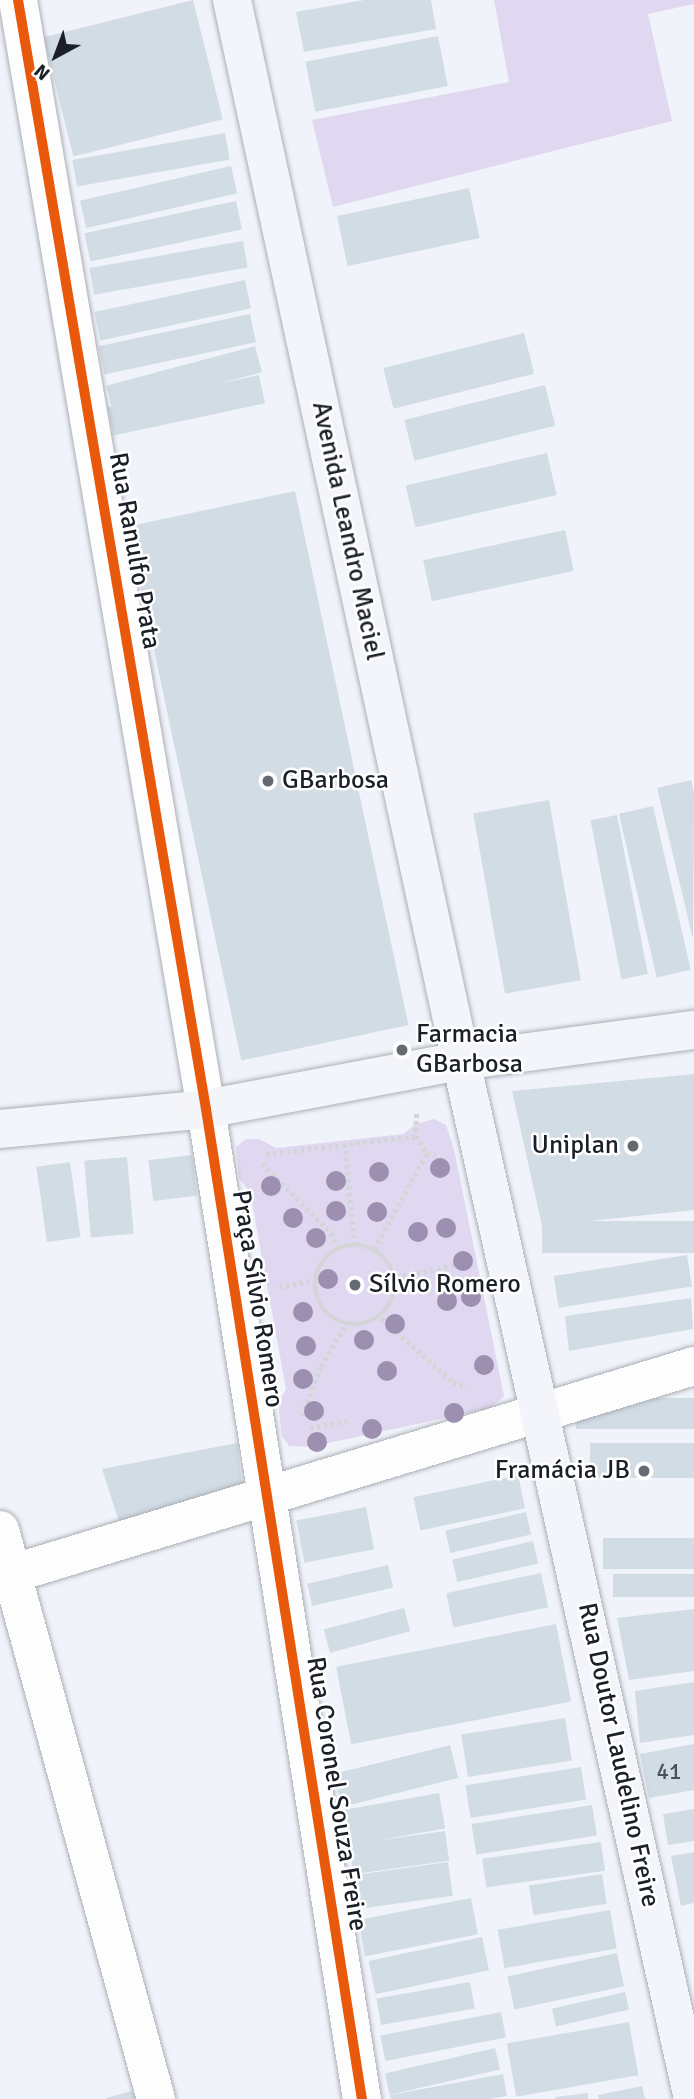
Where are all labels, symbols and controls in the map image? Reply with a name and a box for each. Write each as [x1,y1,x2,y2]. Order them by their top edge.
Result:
north arrow [21,21,91,91]
text: N [29,58,55,85]
street label: Avenida Leandro Maciel [304,399,390,663]
street label: Rua Ranulfo Prata [101,450,167,652]
place label: GBarbosa [282,765,389,797]
marker: GBarbosa [260,773,276,789]
place label: Farmacia GBarbosa [416,1019,523,1080]
marker: Farmacia GBarbosa [394,1042,410,1058]
place label: Uniplan [532,1130,619,1162]
marker: Uniplan [625,1138,641,1154]
street label: Praça Sílvio Romero [224,1188,290,1410]
place label: Sílvio Romero [369,1269,521,1301]
marker: Sílvio Romero [347,1277,363,1293]
place label: Framácia JB [495,1455,630,1487]
marker: Framácia JB [636,1463,652,1479]
street label: Rua Doutor Laudelino Freire [571,1600,665,1910]
street label: Rua Coronel Souza Freire [299,1655,373,1933]
house number: 41 [657,1758,681,1786]

